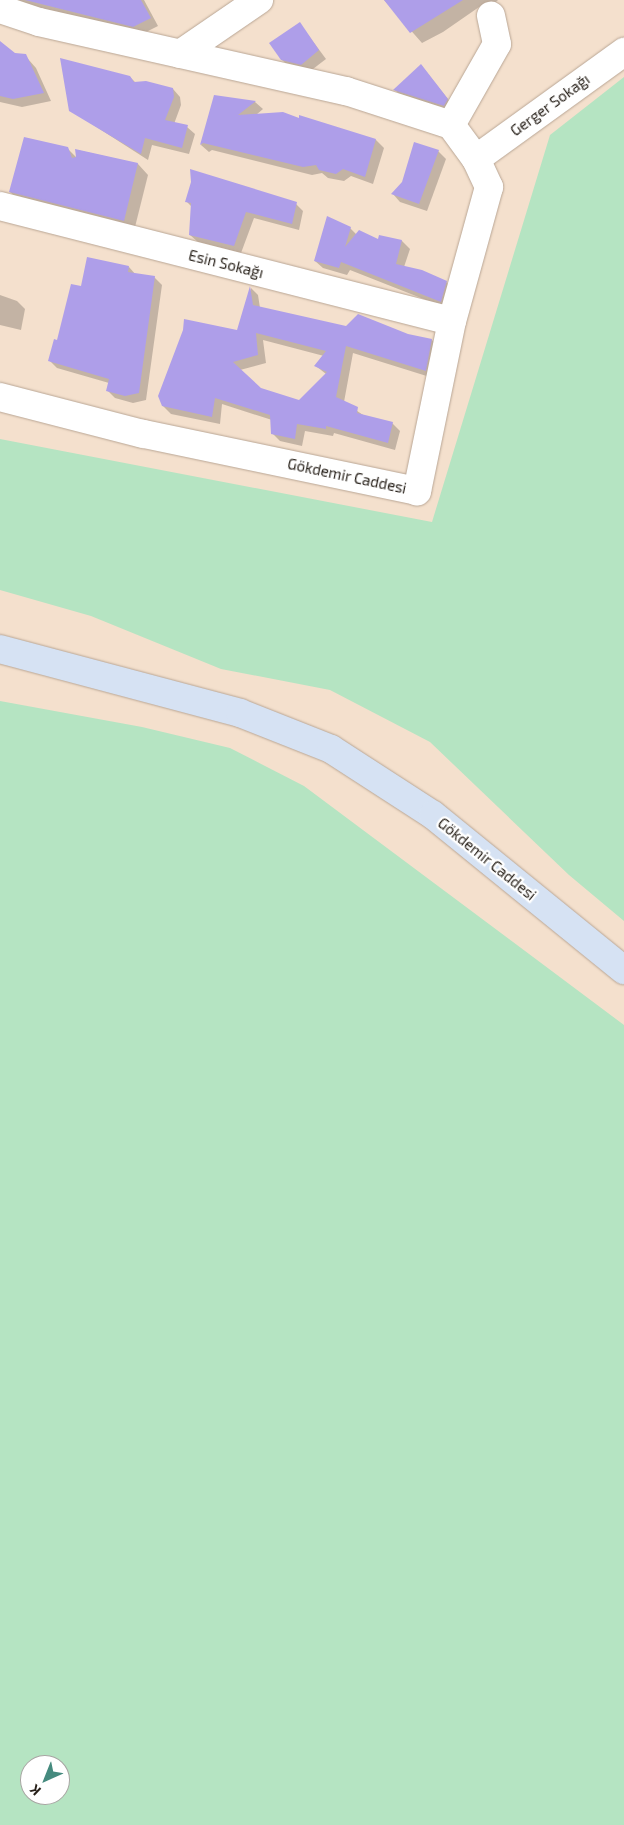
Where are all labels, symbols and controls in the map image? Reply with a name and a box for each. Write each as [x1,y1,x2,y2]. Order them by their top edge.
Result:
street label: Gerger Sokağı [507,70,593,140]
street label: Esin Sokağı [187,246,265,282]
street label: Gökdemir Caddesi [286,455,408,497]
street label: Gökdemir Caddesi [434,814,540,904]
north arrow [20,1755,70,1805]
text: K [26,1781,44,1800]

